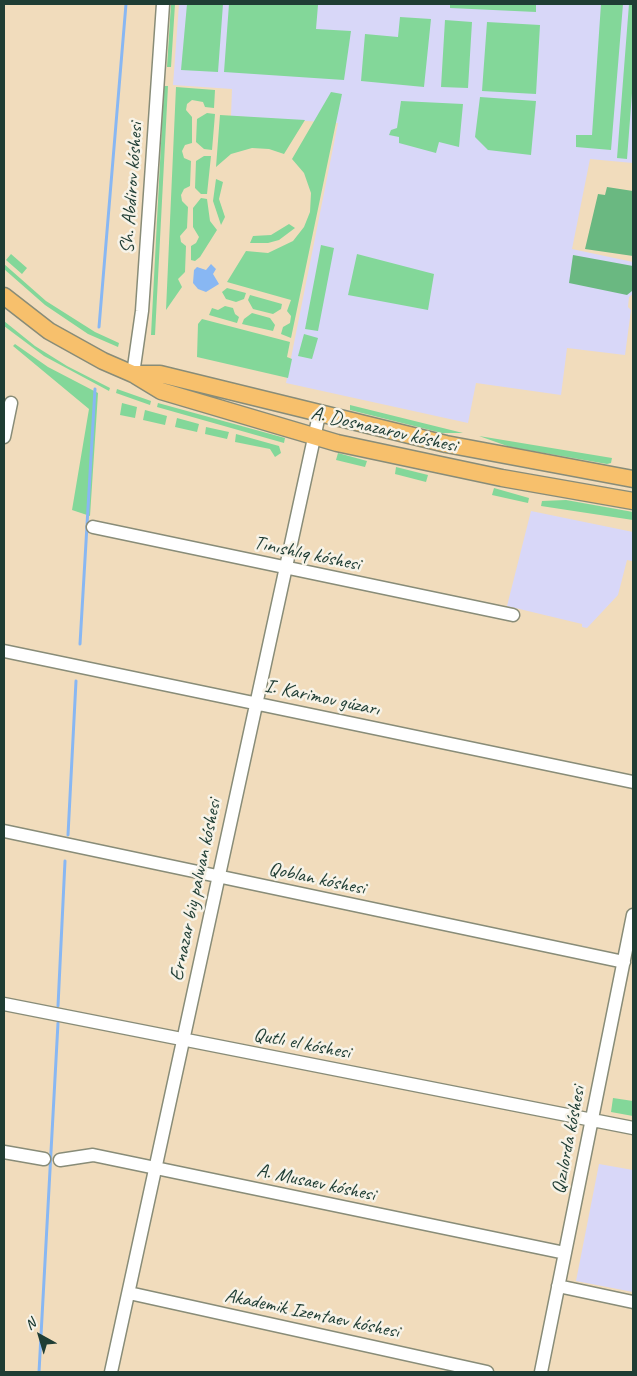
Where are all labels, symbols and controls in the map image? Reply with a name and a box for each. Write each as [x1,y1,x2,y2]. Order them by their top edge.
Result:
street label: Sh. Abdirov kóshesi [115,122,149,254]
street label: A. Dosnazarov kóshesi [309,402,459,458]
street label: Tınıshlıq kóshesi [252,531,362,577]
street label: I. Karimov gúzarı [262,674,382,722]
street label: Ernazar biy palwan kóshesi [165,797,227,983]
street label: Qoblan kóshesi [266,857,368,901]
street label: Qutlı el kóshesi [251,1023,353,1065]
street label: Qızılorda kóshesi [547,1084,591,1196]
street label: A. Musaev kóshesi [255,1159,377,1207]
street label: Akademik Izentaev kóshesi [223,1284,401,1344]
north arrow [15,1311,65,1361]
text: N [22,1315,39,1333]

